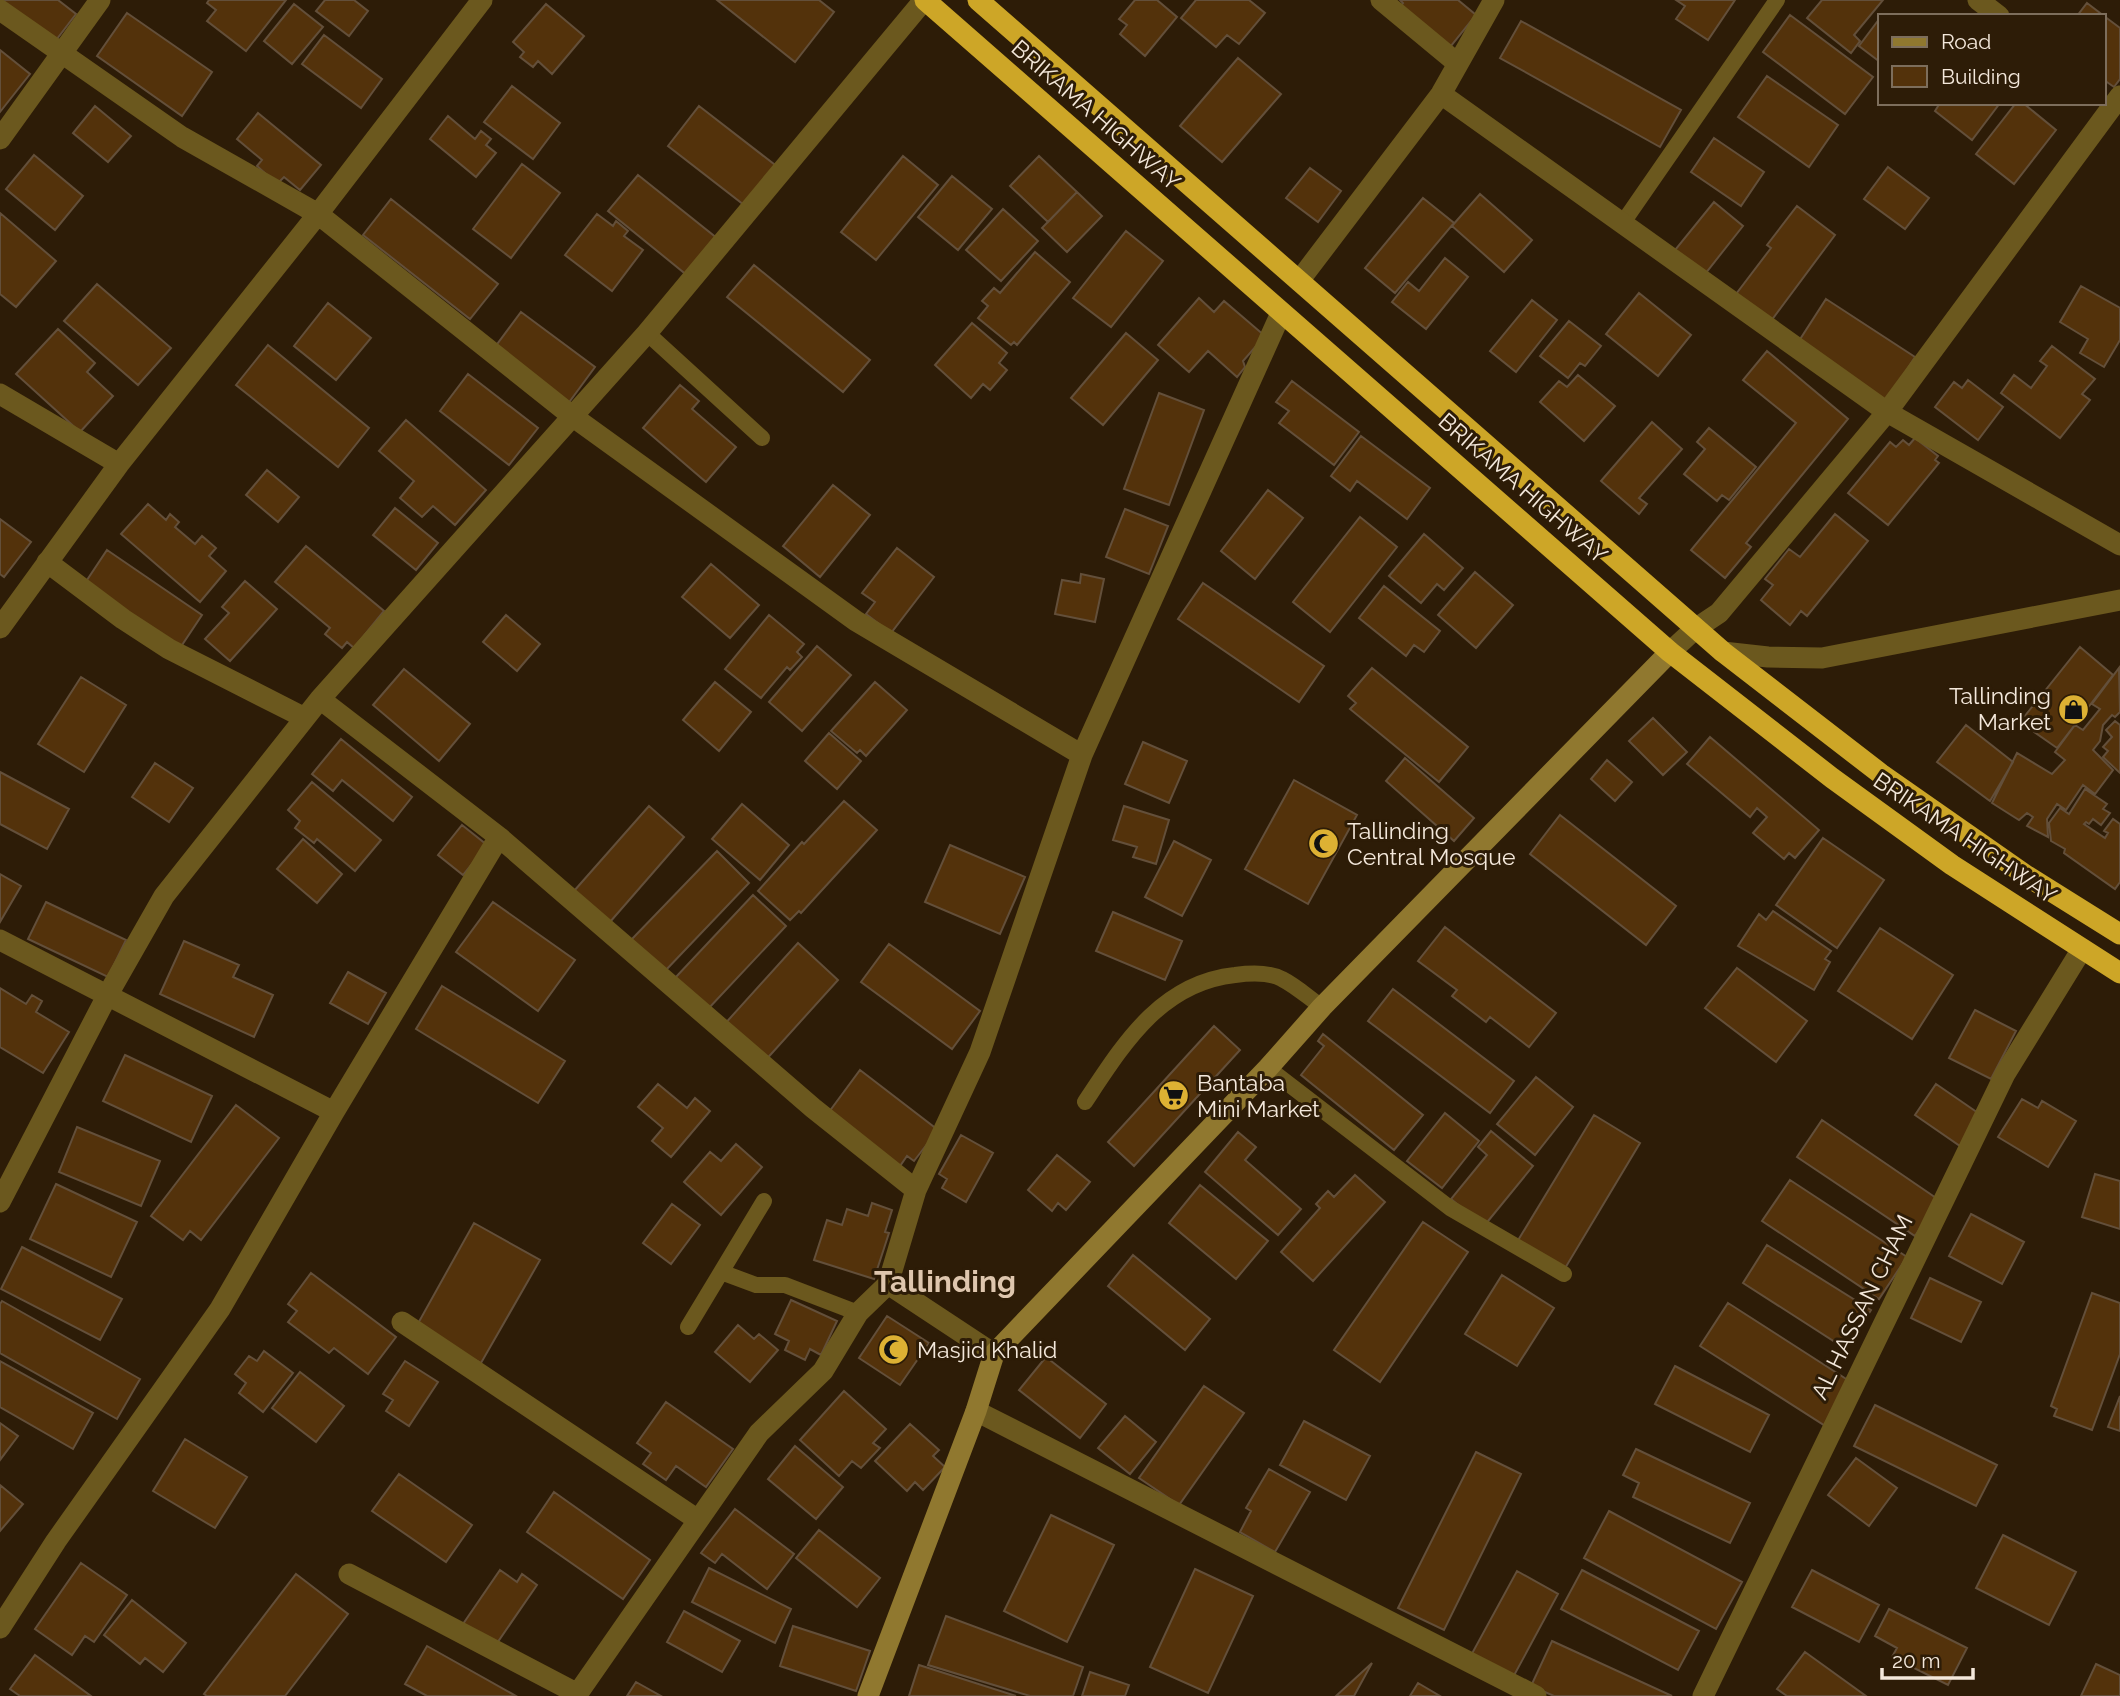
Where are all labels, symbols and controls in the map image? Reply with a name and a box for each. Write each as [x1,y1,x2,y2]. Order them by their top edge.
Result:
legend [1878,14,2106,105]
text: Road [1941,29,1991,54]
street label: BRIKAMA HIGHWAY [1006,34,1186,195]
text: Building [1941,64,2021,89]
street label: BRIKAMA HIGHWAY [1433,407,1613,568]
place label: Tallinding Market [1949,682,2051,735]
shop icon: Tallinding Market [2057,692,2091,726]
street label: BRIKAMA HIGHWAY [1869,766,2062,909]
place label: Tallinding Central Mosque [1347,817,1515,870]
mosque icon: Tallinding Central Mosque [1307,827,1341,861]
place label: Bantaba Mini Market [1197,1069,1320,1122]
supermarket icon: Bantaba Mini Market [1157,1079,1191,1113]
street label: AL HASSAN CHAM [1805,1210,1918,1403]
district label: Tallinding [874,1264,1016,1299]
mosque icon: Masjid Khalid [877,1333,911,1367]
place label: Masjid Khalid [917,1336,1057,1363]
scale bar [1882,1636,1973,1680]
text: 20 m [1892,1648,1940,1673]

